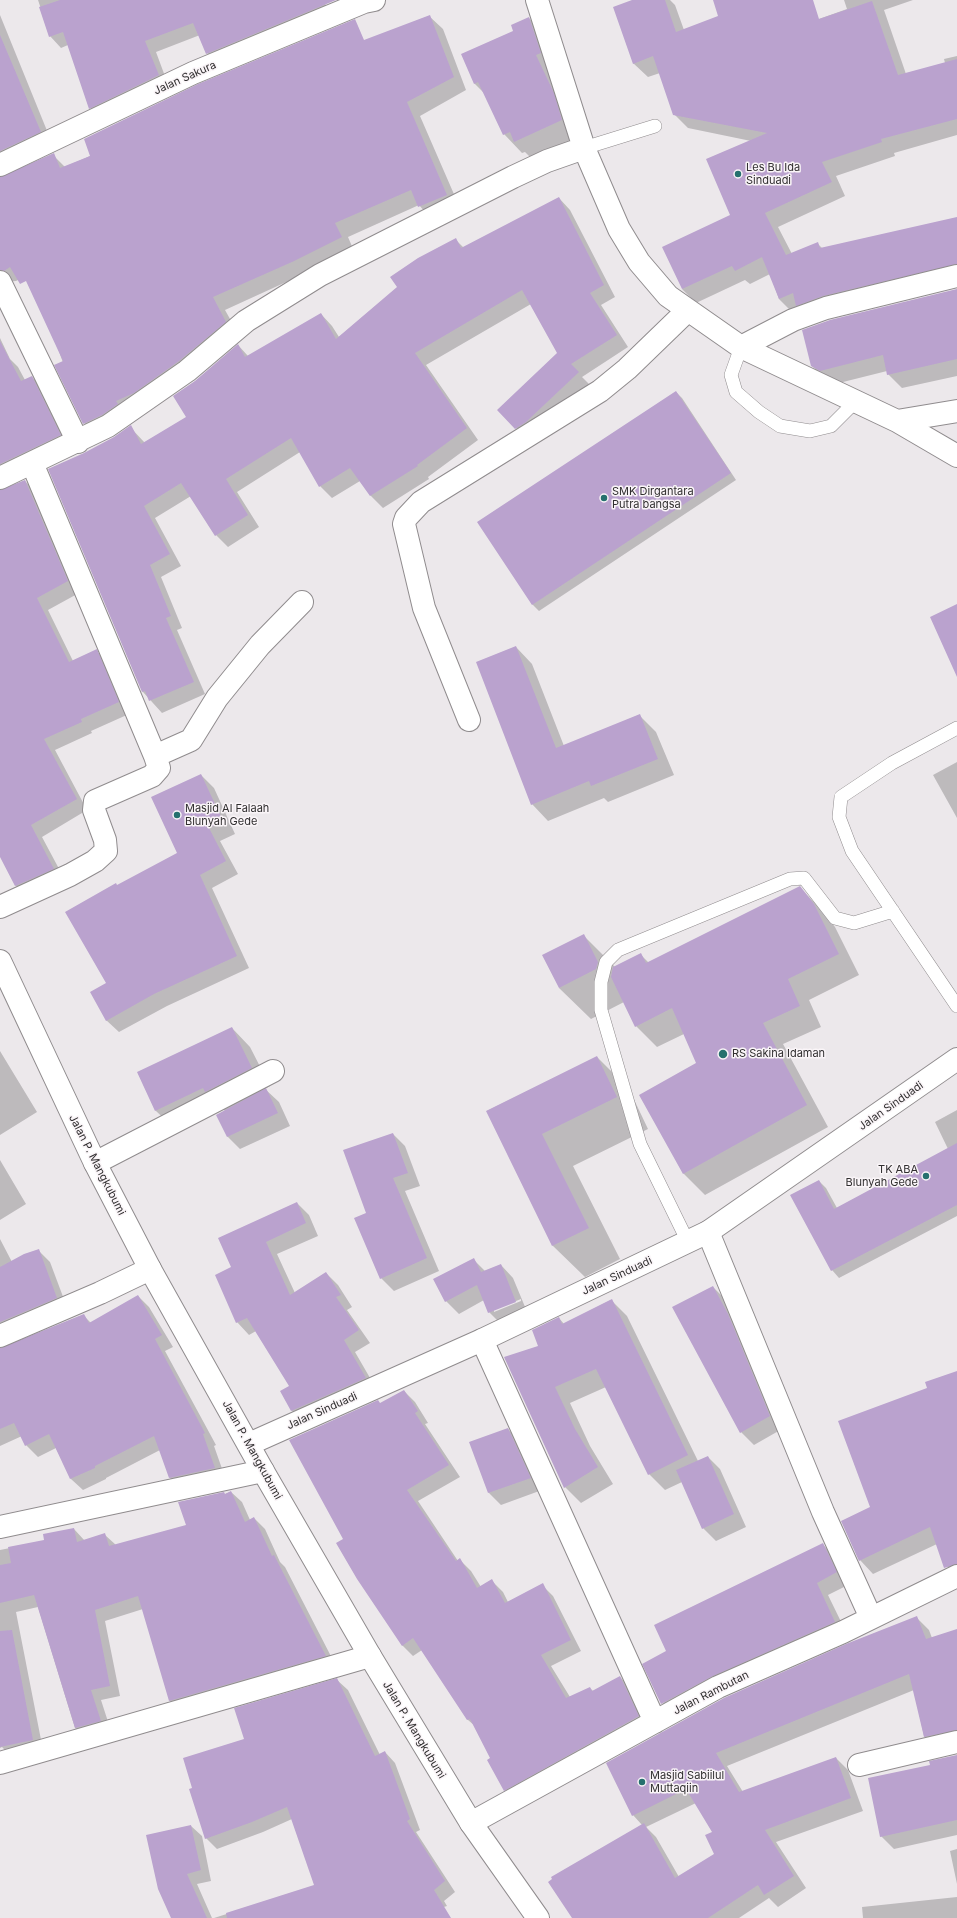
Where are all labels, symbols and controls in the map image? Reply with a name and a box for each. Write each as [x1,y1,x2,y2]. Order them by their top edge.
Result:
street label: Jalan Sakura [152,58,218,98]
place label: Les Bu Ida Sinduadi [746,161,800,187]
marker: Les Bu Ida Sinduadi [733,169,743,179]
place label: SMK Dirgantara Putra bangsa [612,485,694,511]
marker: SMK Dirgantara Putra bangsa [599,493,609,503]
place label: Masjid Al Falaah Blunyah Gede [185,802,269,828]
marker: Masjid Al Falaah Blunyah Gede [172,810,182,820]
place label: RS Sakina Idaman [732,1047,825,1061]
marker: RS Sakina Idaman [717,1048,729,1060]
street label: Jalan Sinduadi [856,1079,926,1133]
street label: Jalan P. Mangkubumi [66,1112,128,1218]
place label: TK ABA Blunyah Gede [846,1163,918,1189]
marker: TK ABA Blunyah Gede [921,1171,931,1181]
street label: Jalan Sinduadi [580,1254,654,1298]
street label: Jalan Sinduadi [285,1390,359,1432]
street label: Jalan P. Mangkubumi [219,1398,285,1502]
street label: Jalan Rambutan [671,1668,751,1718]
street label: Jalan P. Mangkubumi [380,1679,448,1781]
place label: Masjid Sabiilul Muttaqiin [650,1769,724,1795]
marker: Masjid Sabiilul Muttaqiin [637,1777,647,1787]

